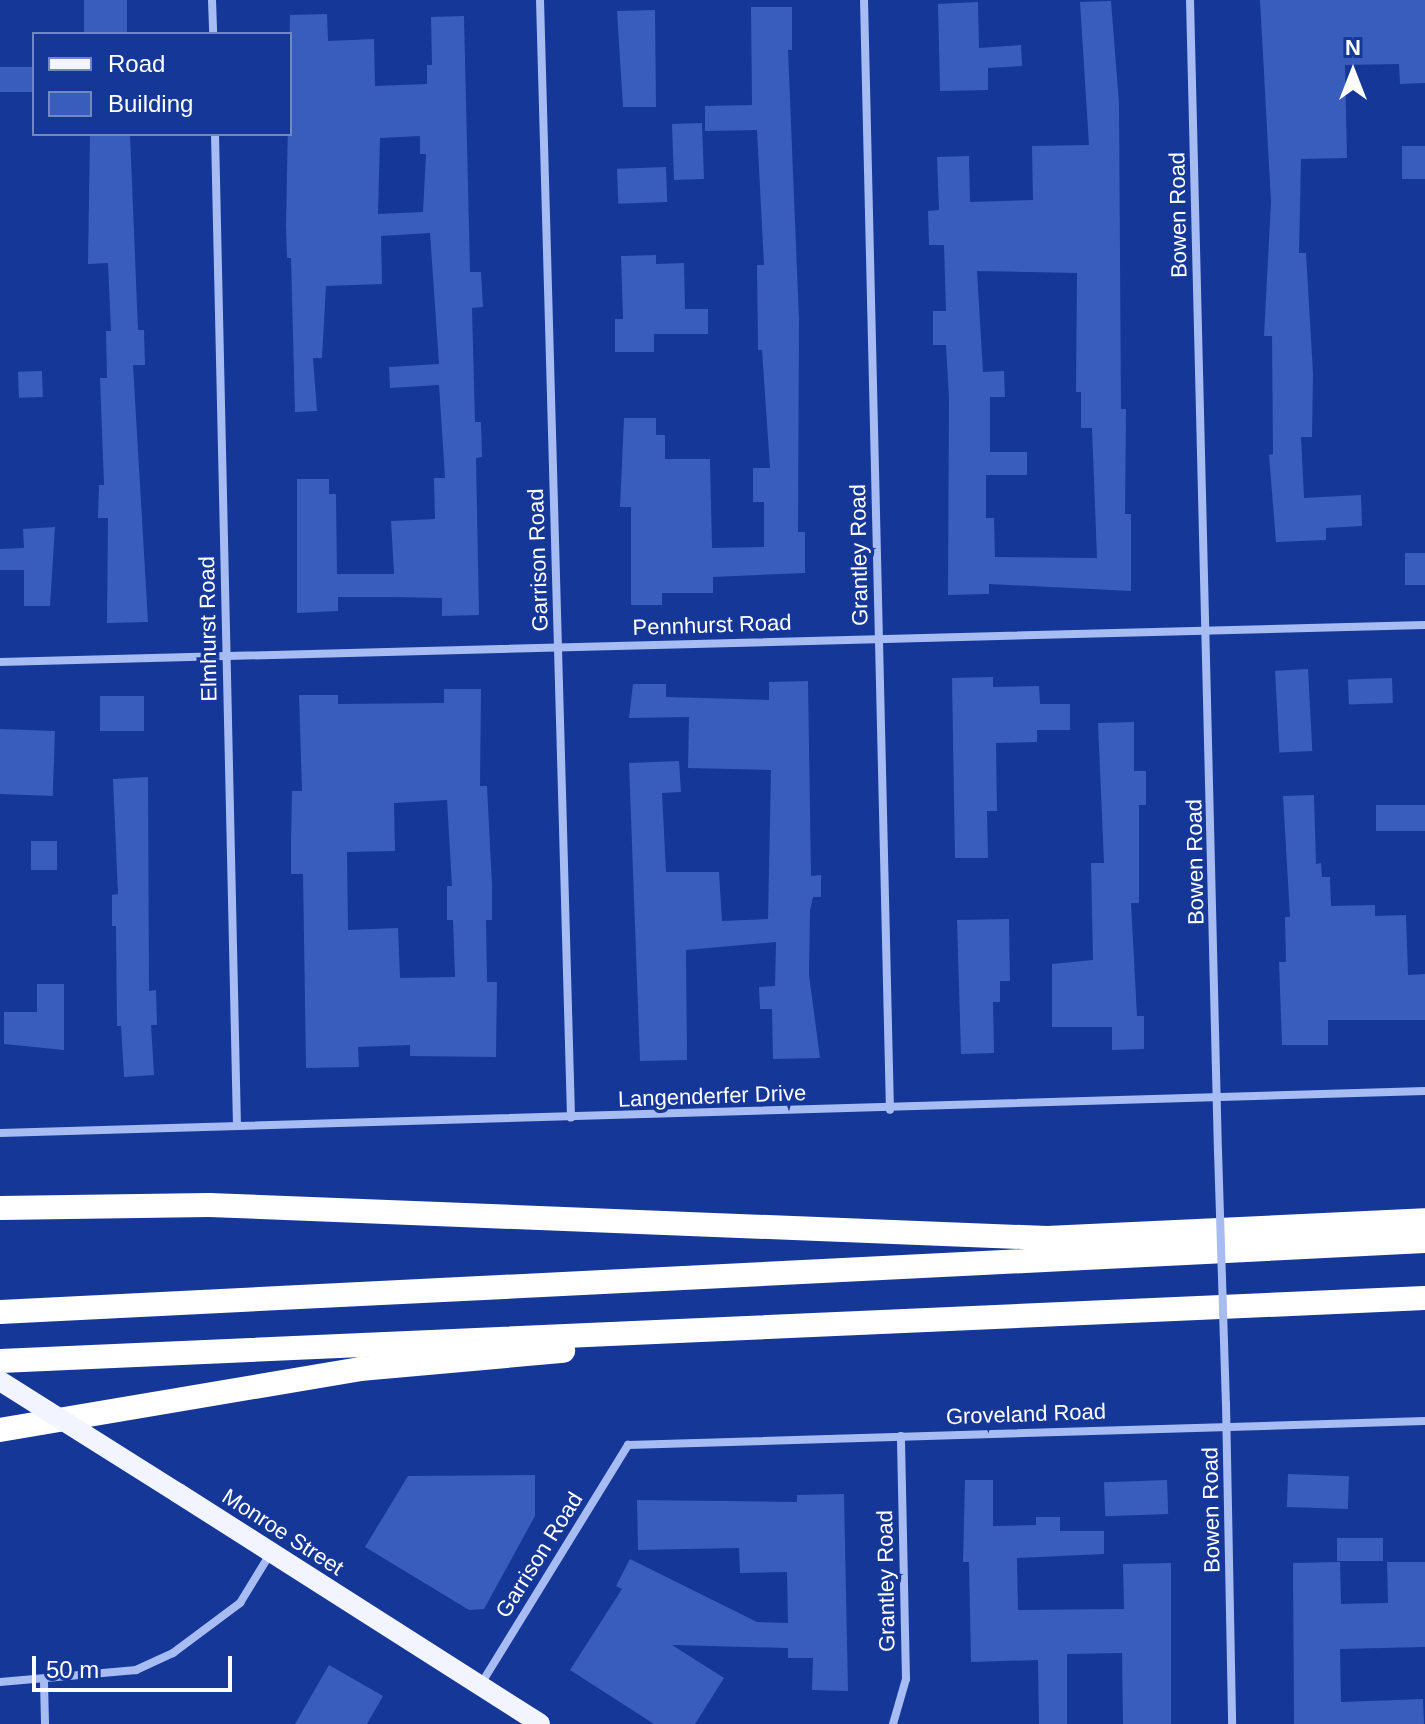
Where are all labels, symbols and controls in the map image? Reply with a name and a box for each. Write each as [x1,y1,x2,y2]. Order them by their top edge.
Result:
legend [32,32,292,136]
north arrow [1313,32,1393,112]
text: N [1345,35,1361,60]
text: Road [108,50,165,77]
text: Building [108,90,193,117]
street label: Bowen Road [1164,152,1192,278]
street label: Grantley Road [845,484,873,626]
street label: Garrison Road [522,488,554,632]
street label: Elmhurst Road [194,556,222,702]
street label: Pennhurst Road [632,609,792,641]
street label: Bowen Road [1181,799,1209,925]
street label: Langenderfer Drive [617,1080,807,1112]
street label: Groveland Road [945,1398,1107,1430]
street label: Bowen Road [1197,1447,1225,1573]
street label: Monroe Street [217,1483,349,1581]
street label: Garrison Road [490,1487,588,1623]
street label: Grantley Road [872,1510,900,1652]
scale bar [36,1640,236,1690]
text: 50 m [46,1656,99,1683]

